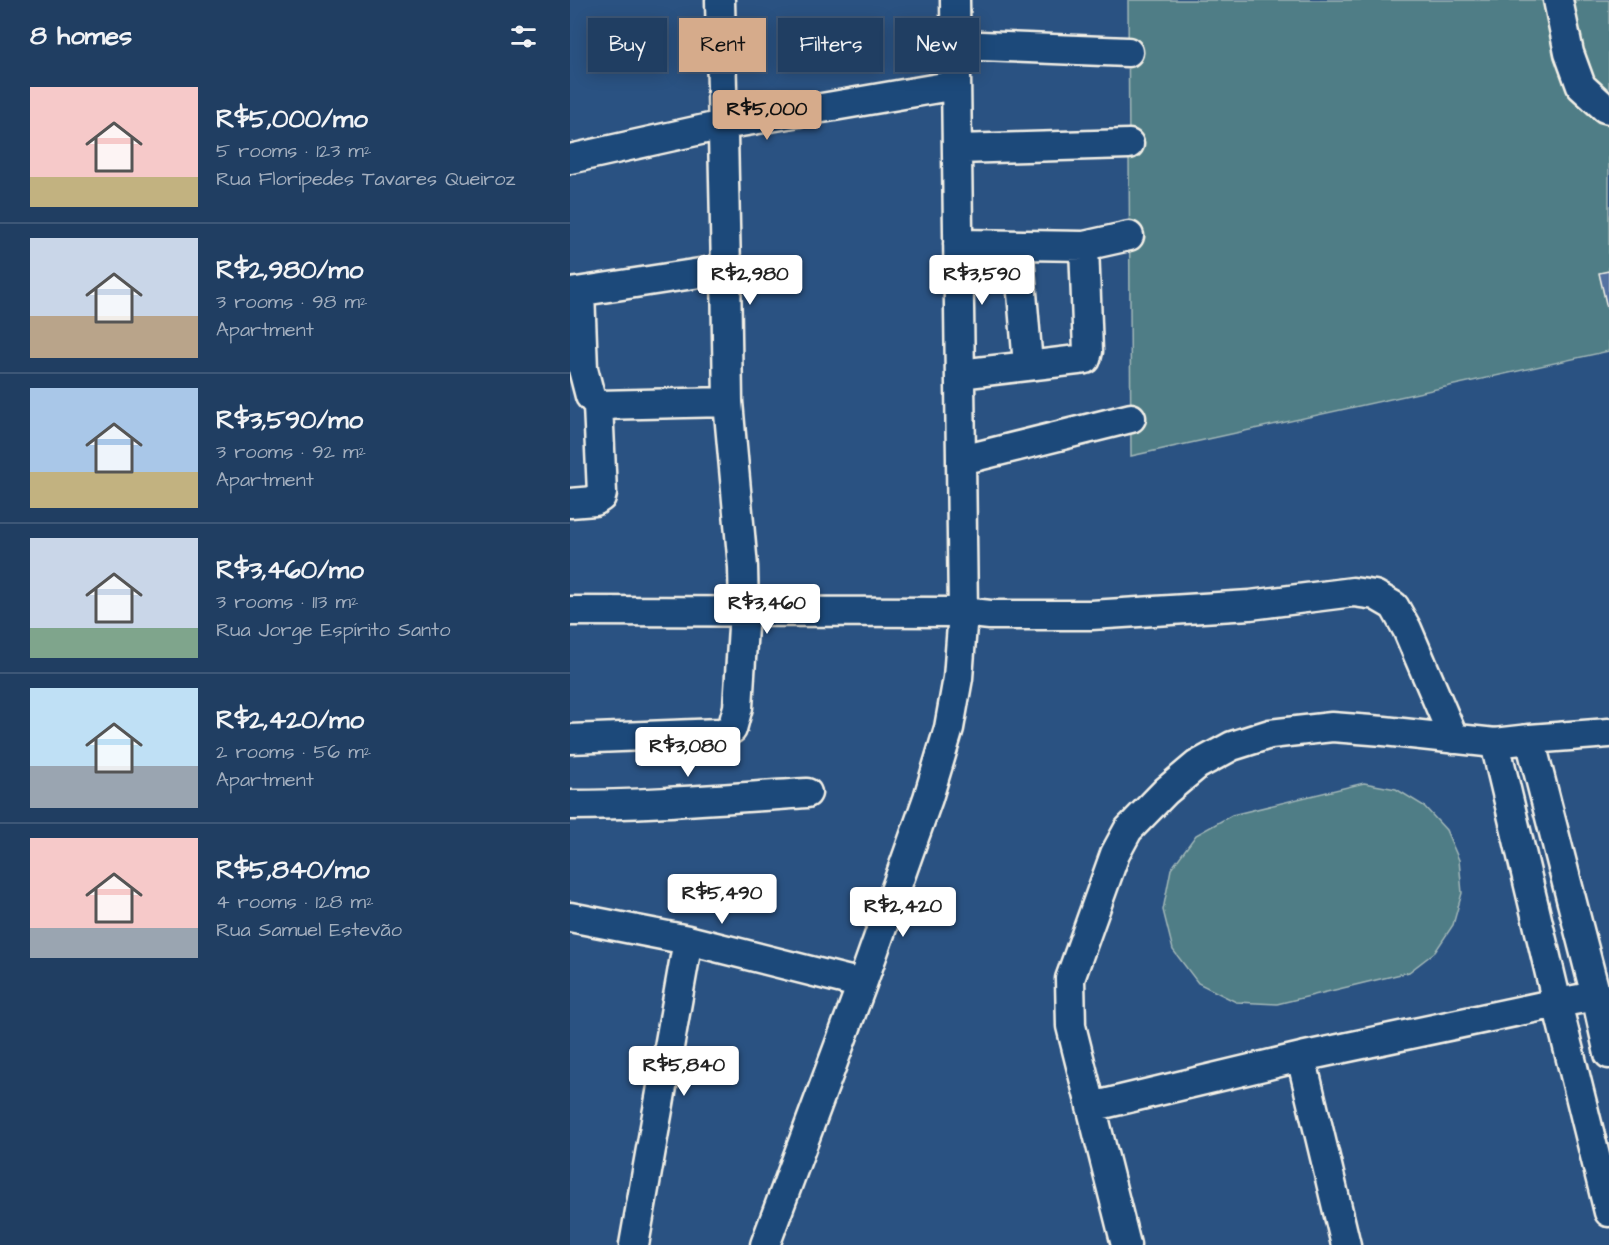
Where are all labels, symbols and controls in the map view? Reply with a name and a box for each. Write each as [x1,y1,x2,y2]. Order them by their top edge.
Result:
text: 8 homes [30,18,132,54]
chip: Buy [588,18,667,72]
chip: Rent [679,18,766,72]
chip: Filters [778,18,883,72]
chip: New [895,18,979,72]
icon: filters [507,20,540,53]
pin: R$5,000 [712,90,822,141]
text: R$5,000 [727,95,807,123]
text: R$5,000/mo [216,101,368,137]
icon: home [78,111,150,183]
text: 5 rooms · 123 m² [216,137,371,165]
text: Rua Florípedes Tavares Queiroz [216,165,516,193]
text: R$2,980/mo [216,252,363,288]
pin: R$2,980 [695,255,805,306]
pin: R$3,590 [927,255,1037,306]
text: R$2,980 [711,260,789,288]
text: R$3,590 [943,260,1021,288]
icon: home [78,262,150,334]
text: 3 rooms · 98 m² [216,288,368,316]
text: Apartment [216,316,314,344]
text: R$3,590/mo [216,402,363,438]
icon: home [78,412,150,484]
text: 3 rooms · 92 m² [216,438,366,466]
text: Apartment [216,466,314,494]
text: R$3,460/mo [216,552,364,588]
icon: home [78,562,150,634]
pin: R$3,460 [712,584,822,635]
text: 3 rooms · 113 m² [216,588,359,616]
text: R$3,460 [728,589,806,617]
text: Rua Jorge Espírito Santo [216,616,450,644]
text: R$2,420/mo [216,702,364,738]
icon: home [78,712,150,784]
pin: R$3,080 [633,727,743,778]
text: R$3,080 [649,732,727,760]
text: 2 rooms · 56 m² [216,738,371,766]
text: Apartment [216,766,314,794]
text: R$5,840/mo [216,852,370,888]
icon: home [78,862,150,934]
pin: R$5,490 [667,874,777,925]
text: R$5,490 [682,879,762,907]
pin: R$2,420 [848,887,958,938]
text: 4 rooms · 128 m² [216,888,374,916]
text: R$2,420 [864,892,942,920]
text: Rua Samuel Estevão [216,916,402,944]
pin: R$5,840 [629,1046,739,1097]
text: R$5,840 [643,1051,725,1079]

